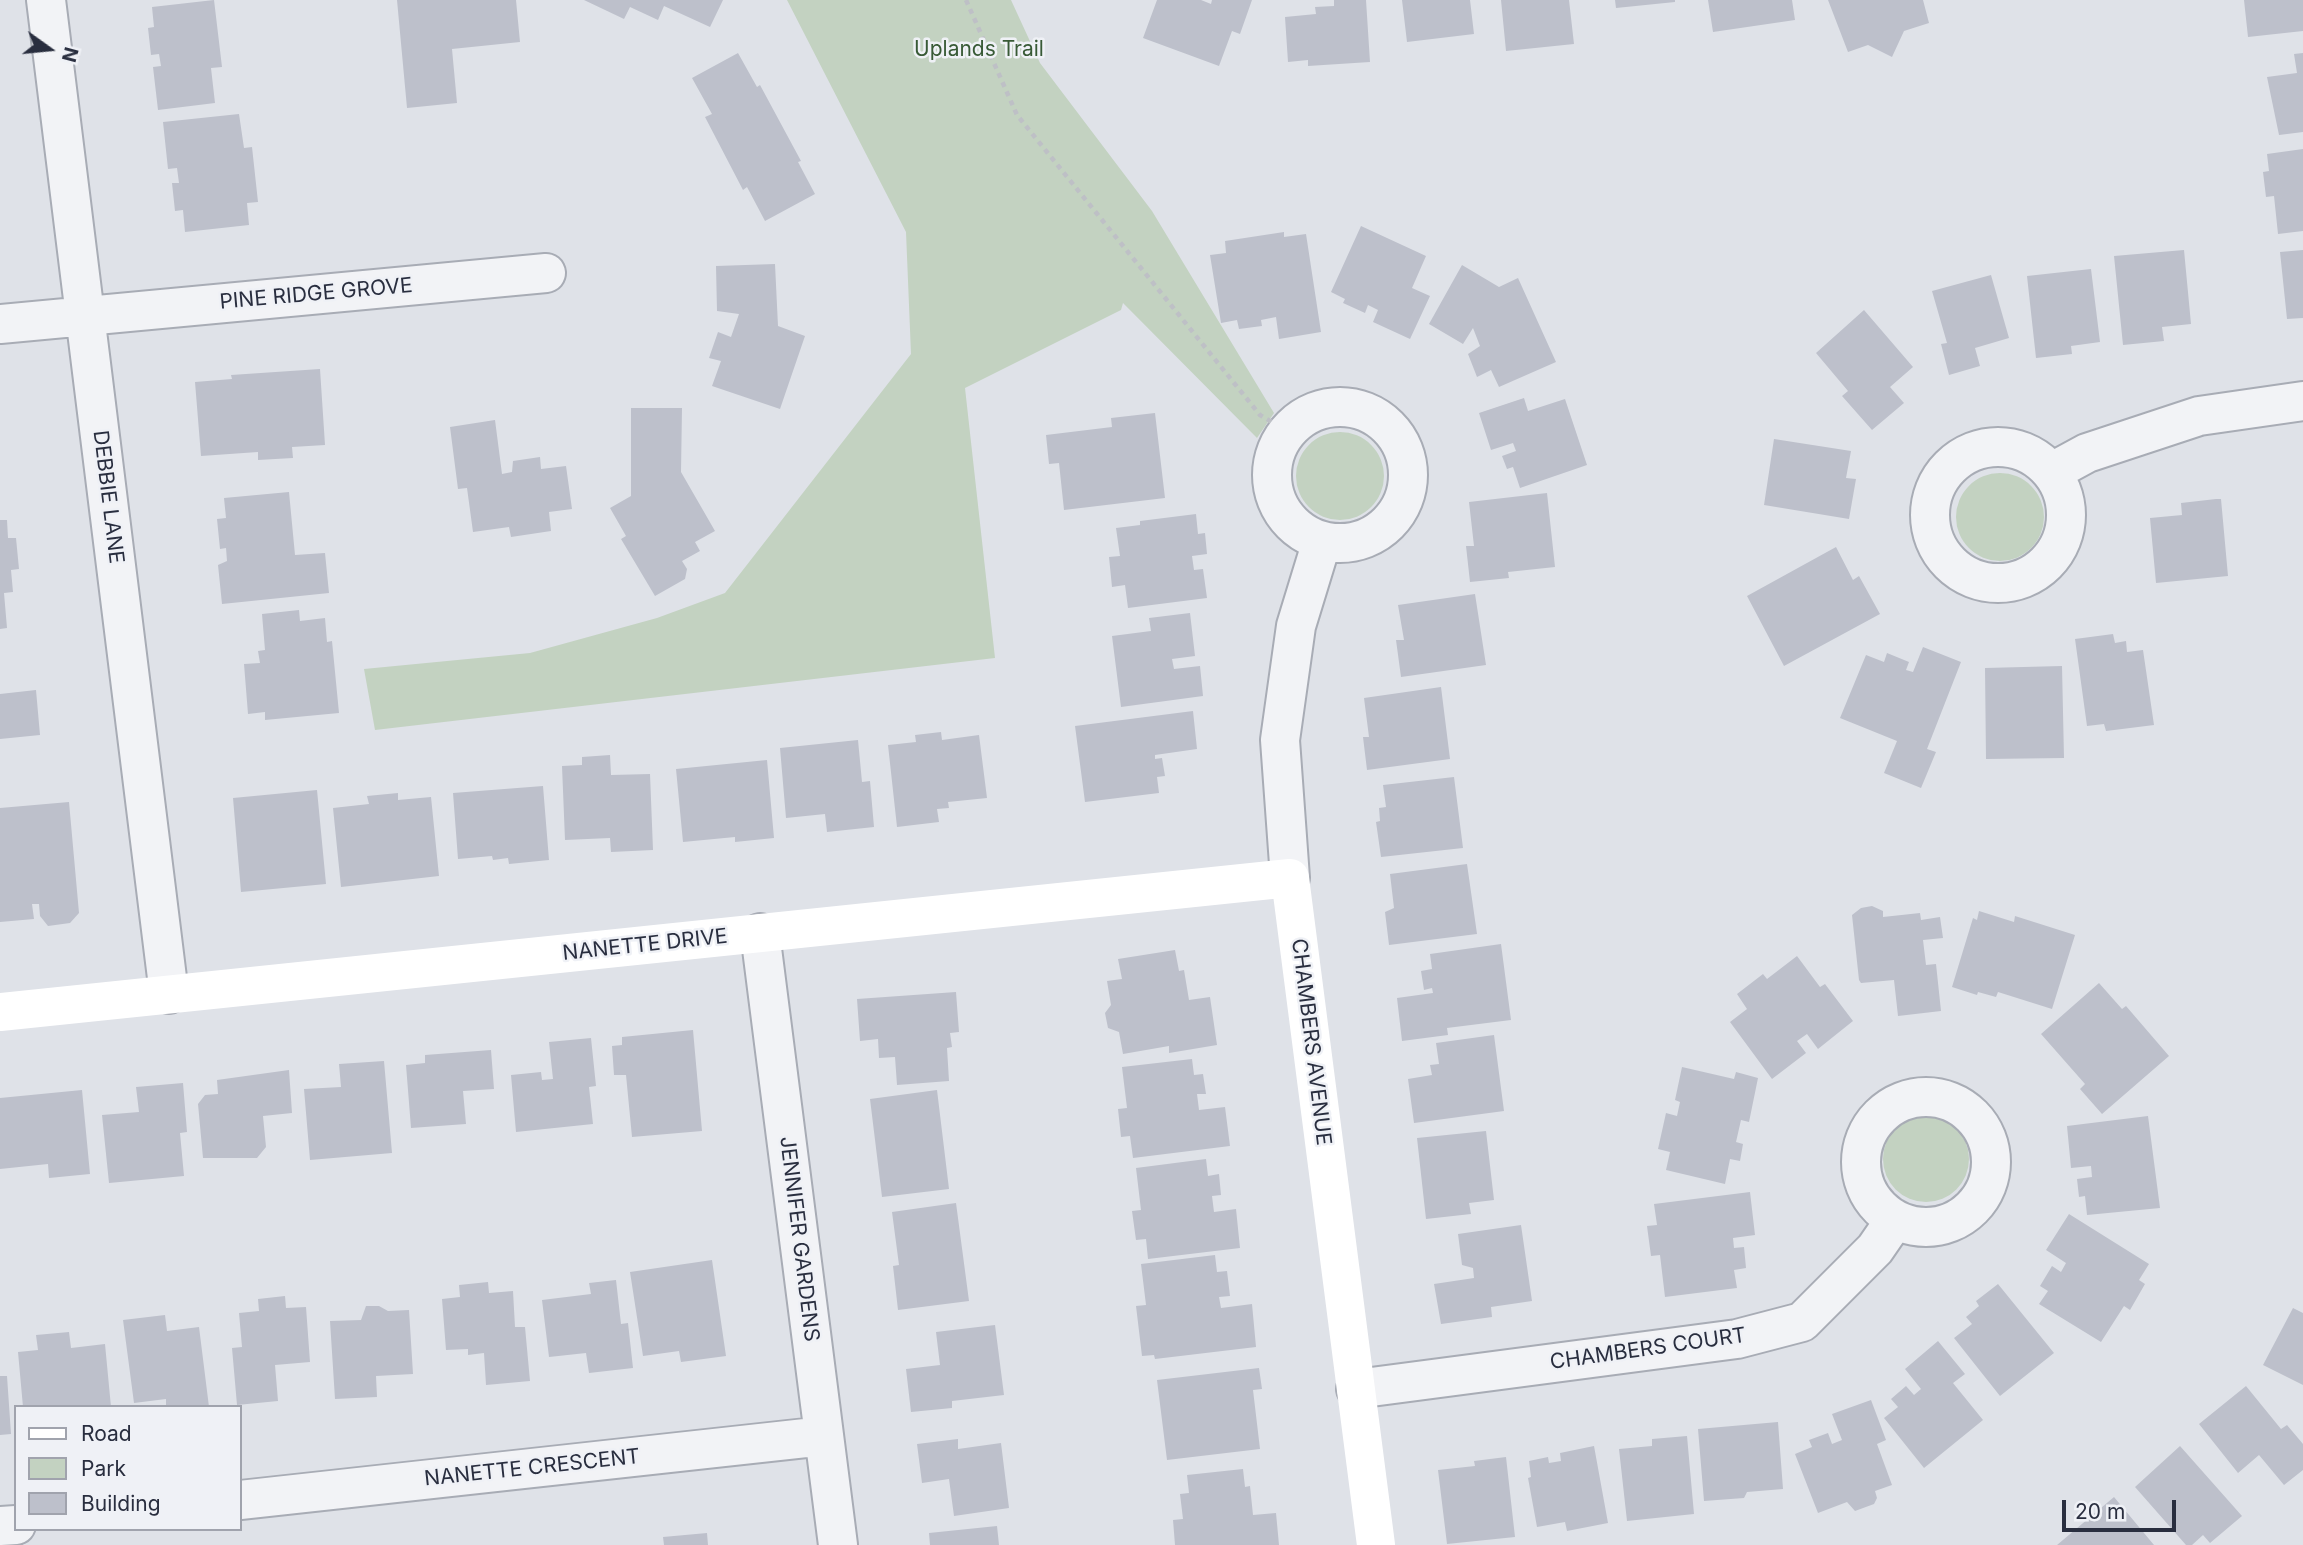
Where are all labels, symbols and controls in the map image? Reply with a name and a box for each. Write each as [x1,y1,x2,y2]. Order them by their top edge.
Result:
north arrow [14,14,84,84]
park label: Uplands Trail [914,37,1044,63]
text: N [57,45,83,65]
street label: PINE RIDGE GROVE [218,273,414,315]
street label: DEBBIE LANE [87,429,129,565]
street label: NANETTE DRIVE [561,924,729,966]
street label: CHAMBERS AVENUE [1286,937,1336,1147]
street label: JENNIFER GARDENS [774,1135,824,1343]
street label: CHAMBERS COURT [1548,1323,1748,1375]
legend [14,1405,242,1531]
text: Road [81,1421,132,1446]
street label: NANETTE CRESCENT [423,1444,641,1492]
text: Park [81,1456,126,1481]
scale bar [2065,1486,2179,1530]
text: Building [81,1491,161,1516]
text: 20 m [2075,1499,2125,1524]

